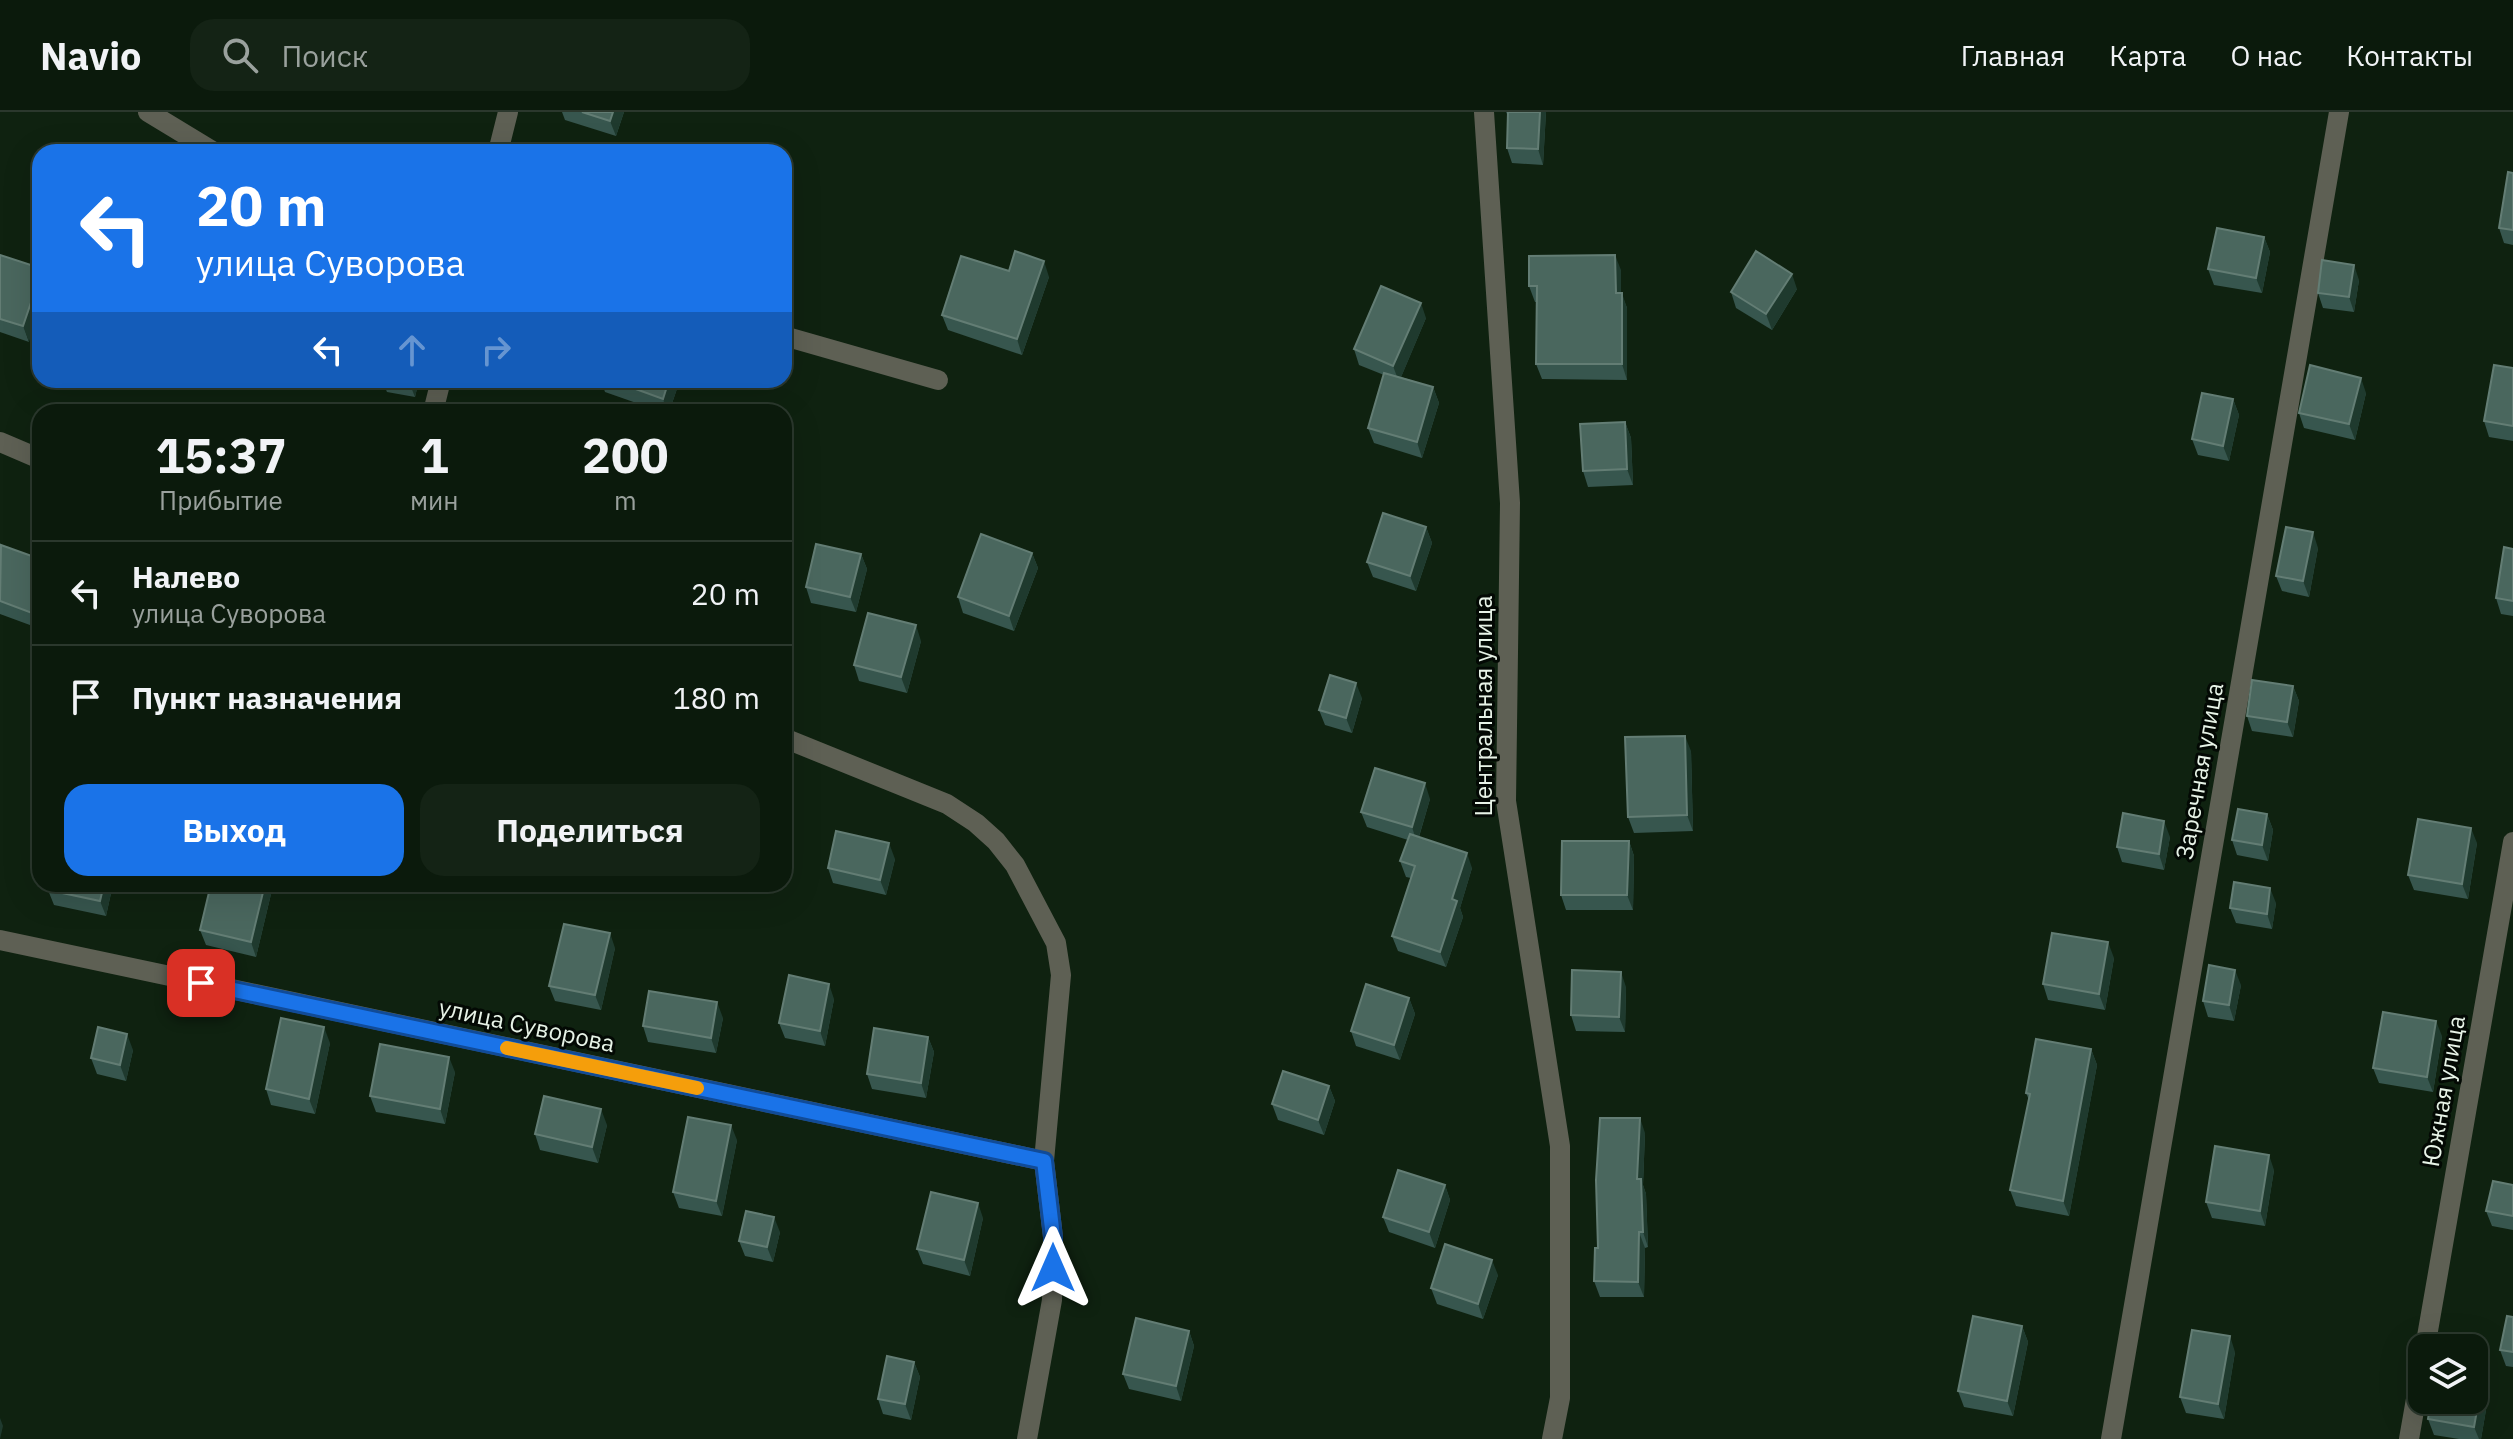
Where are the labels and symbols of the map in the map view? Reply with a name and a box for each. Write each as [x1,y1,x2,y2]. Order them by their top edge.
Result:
street label: Центральная улица [1467,595,1499,816]
street label: Заречная улица [2168,680,2230,862]
pin [167,949,235,1017]
street label: улица Суворова [436,991,618,1059]
street label: Южная улица [2414,1013,2472,1169]
position arrow [1011,1226,1095,1310]

